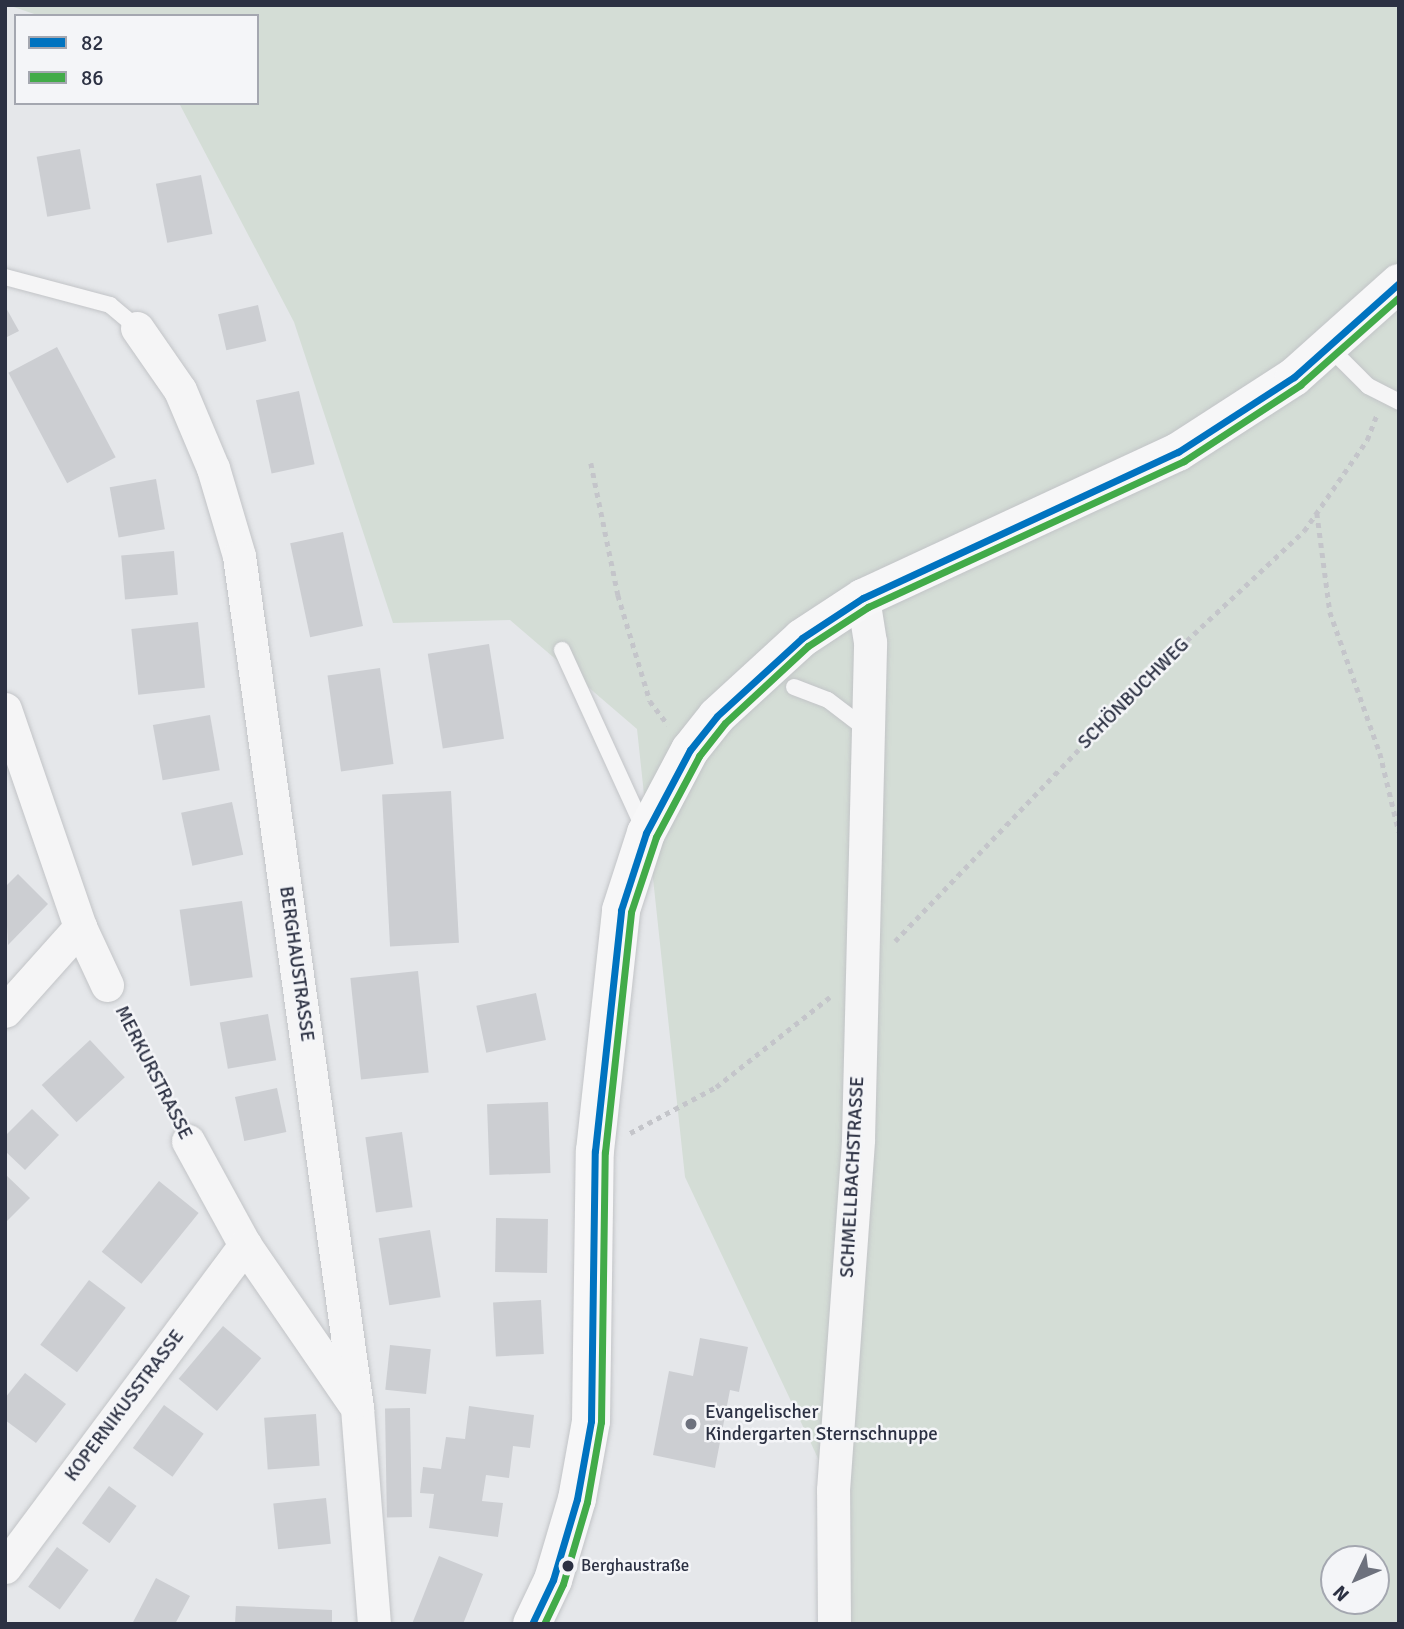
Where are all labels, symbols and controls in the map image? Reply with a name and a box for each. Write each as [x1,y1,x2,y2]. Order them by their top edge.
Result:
legend [14,14,259,105]
text: 82 [81,30,104,56]
text: 86 [81,65,104,91]
street label: SCHÖNBUCHWEG [1074,634,1194,754]
street label: BERGHAUSTRASSE [274,885,318,1043]
street label: MERKURSTRASSE [109,1002,197,1144]
street label: SCHMELLBACHSTRASSE [836,1076,870,1278]
street label: KOPERNIKUSSTRASSE [61,1326,189,1486]
place label: Evangelischer Kindergarten Sternschnuppe [705,1402,938,1446]
marker: Evangelischer Kindergarten Sternschnuppe [683,1416,699,1432]
north arrow [1320,1545,1390,1615]
place label: Berghaustraße [581,1556,689,1576]
marker: Berghaustraße [561,1559,575,1573]
text: N [1328,1580,1355,1606]

